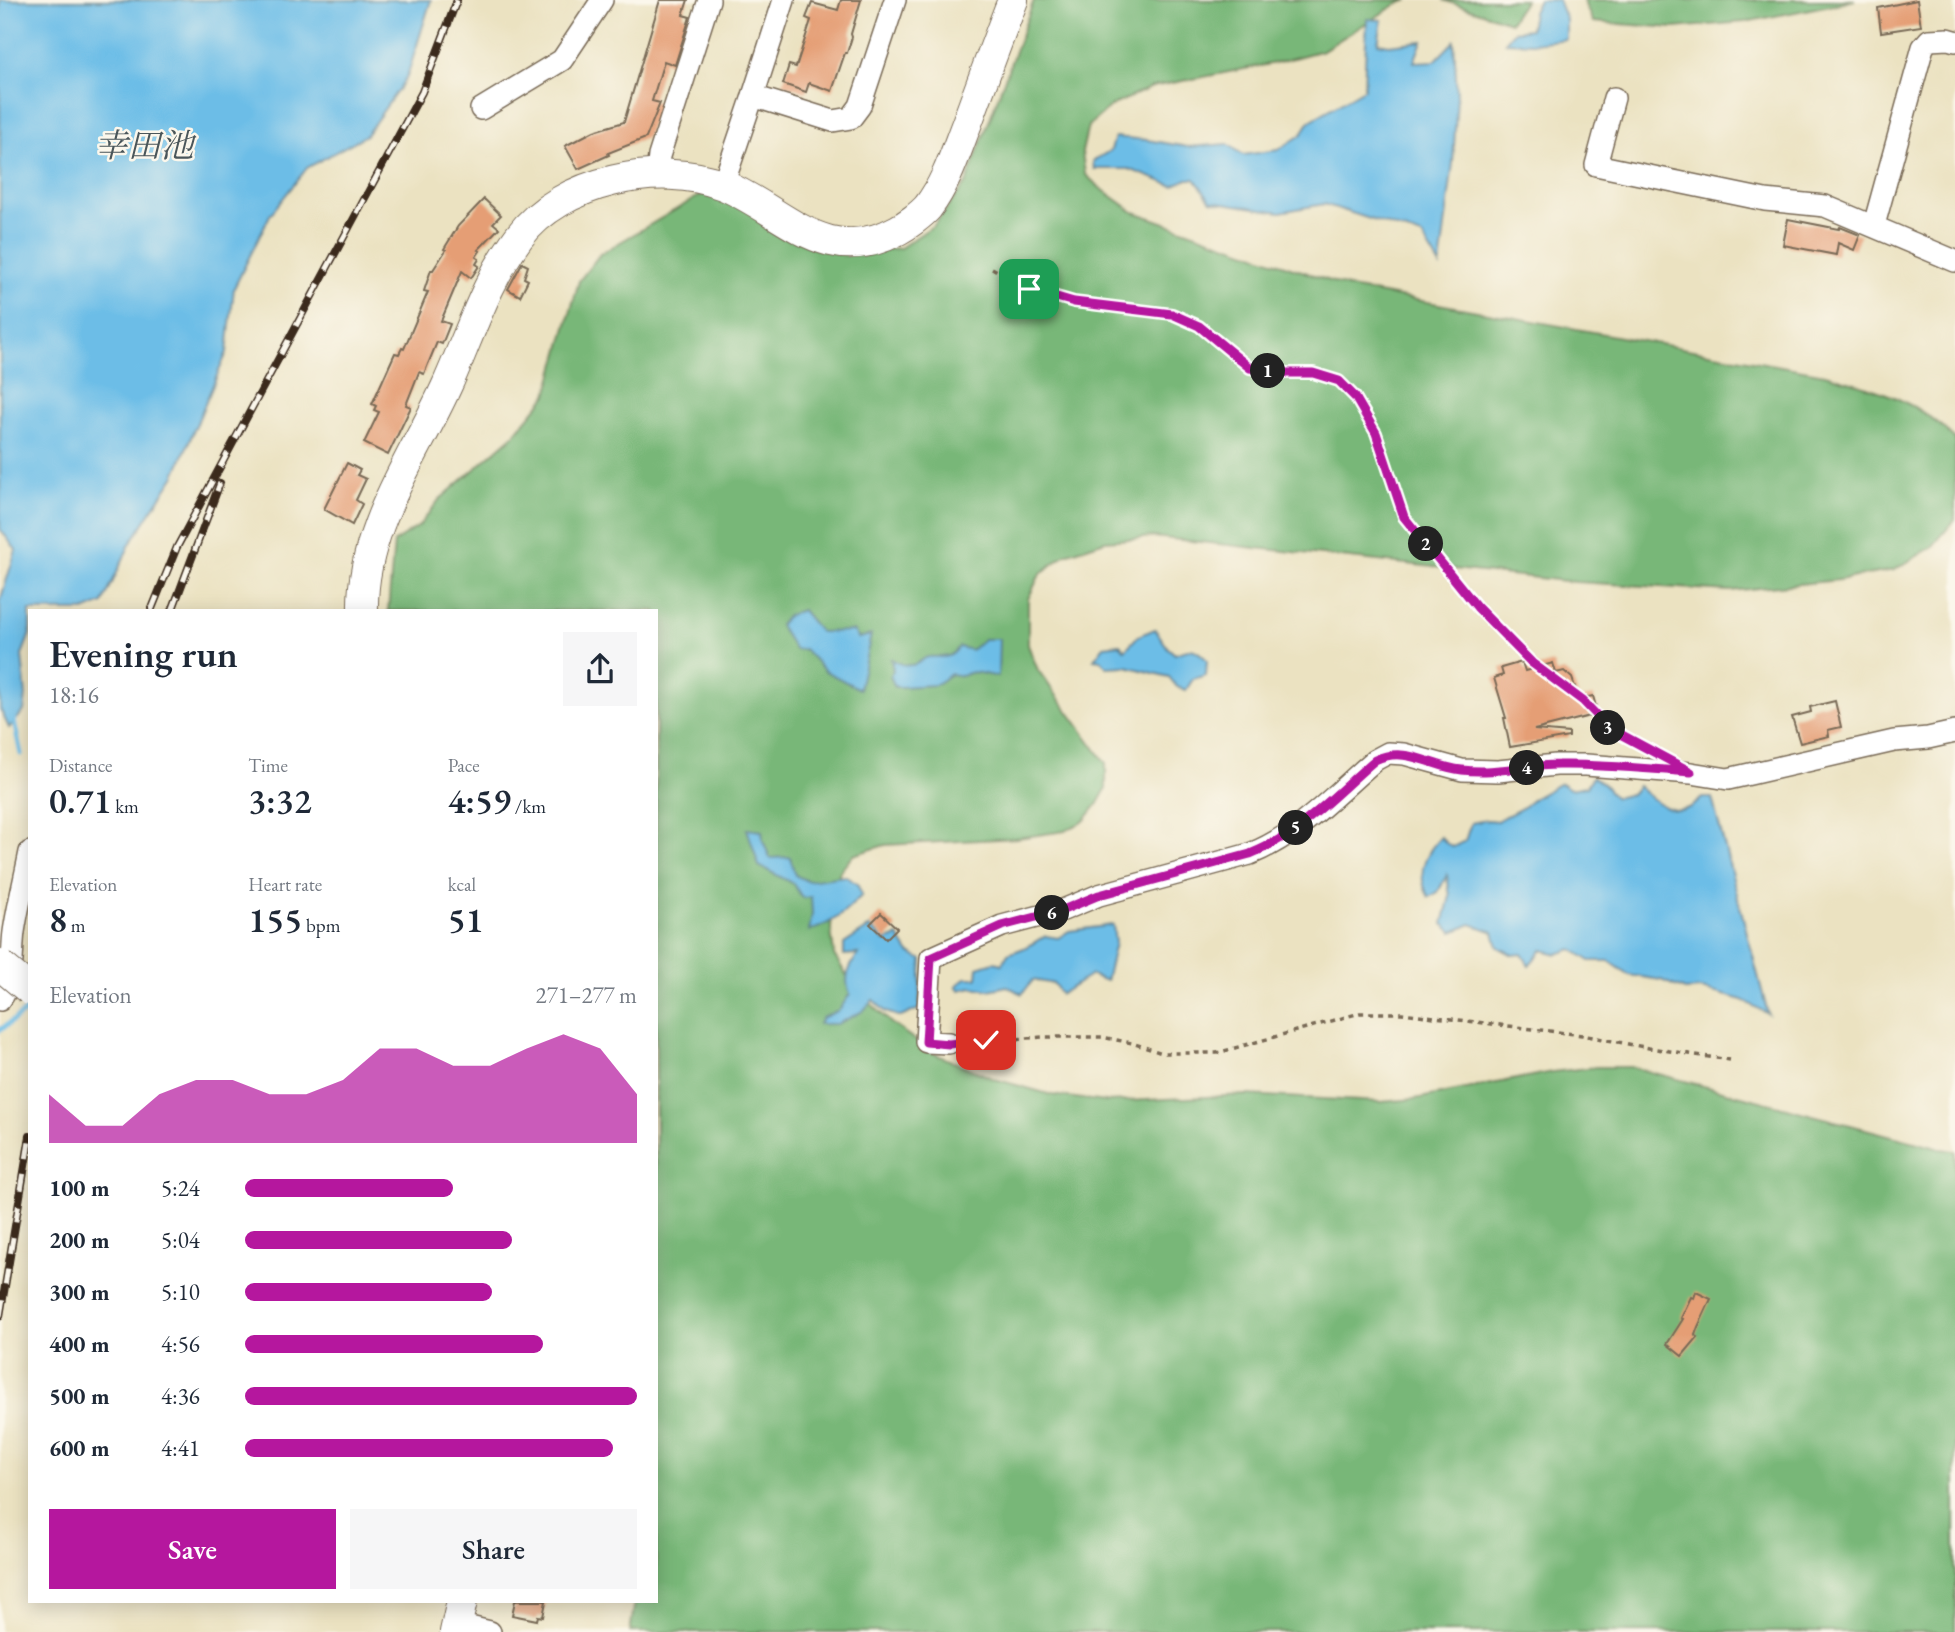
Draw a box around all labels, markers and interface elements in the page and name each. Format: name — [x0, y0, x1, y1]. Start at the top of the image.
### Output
water label: 幸田池 — [95, 124, 197, 167]
pin — [999, 259, 1059, 319]
icon: arrive — [1010, 270, 1048, 308]
pin: 1 — [1250, 354, 1286, 388]
text: 1 — [1262, 358, 1273, 383]
pin: 2 — [1408, 526, 1444, 562]
text: 2 — [1420, 531, 1431, 556]
text: Evening run — [49, 629, 238, 678]
button: share — [563, 632, 637, 706]
text: 18:16 — [49, 680, 99, 710]
pin: 3 — [1590, 710, 1626, 746]
text: 3 — [1602, 715, 1613, 740]
pin: 4 — [1510, 750, 1544, 786]
text: Distance — [49, 753, 112, 778]
text: Time — [248, 753, 288, 778]
text: Pace — [448, 753, 480, 778]
text: 4 — [1521, 755, 1532, 780]
text: 0.71 — [49, 778, 111, 823]
text: 3:32 — [248, 778, 312, 823]
text: 4:59 — [448, 778, 511, 823]
text: km — [111, 794, 139, 819]
text: /km — [511, 794, 546, 819]
pin: 5 — [1278, 810, 1314, 846]
text: 5 — [1290, 815, 1301, 840]
text: Elevation — [49, 872, 117, 897]
text: Heart rate — [248, 872, 322, 897]
text: kcal — [448, 872, 476, 897]
pin: 6 — [1034, 895, 1070, 930]
text: 8 — [49, 897, 67, 942]
text: 155 — [248, 897, 302, 942]
text: 51 — [448, 897, 484, 942]
text: 6 — [1046, 900, 1057, 925]
text: m — [67, 913, 86, 938]
text: bpm — [302, 913, 340, 938]
text: Elevation — [49, 980, 132, 1010]
text: 271–277 m — [536, 980, 637, 1010]
pin — [956, 1010, 1016, 1070]
icon: check — [967, 1021, 1005, 1059]
text: 100 m — [49, 1173, 110, 1203]
text: 5:24 — [161, 1173, 200, 1203]
text: 200 m — [49, 1225, 110, 1255]
text: 5:04 — [161, 1225, 200, 1255]
text: 300 m — [49, 1277, 110, 1307]
text: 5:10 — [161, 1277, 200, 1307]
text: 400 m — [49, 1329, 110, 1359]
text: 4:56 — [161, 1329, 200, 1359]
text: 500 m — [49, 1381, 110, 1411]
text: 4:36 — [161, 1381, 200, 1411]
text: 600 m — [49, 1433, 110, 1463]
text: 4:41 — [161, 1433, 200, 1463]
button: Save — [49, 1509, 336, 1589]
button: Share — [350, 1509, 637, 1589]

